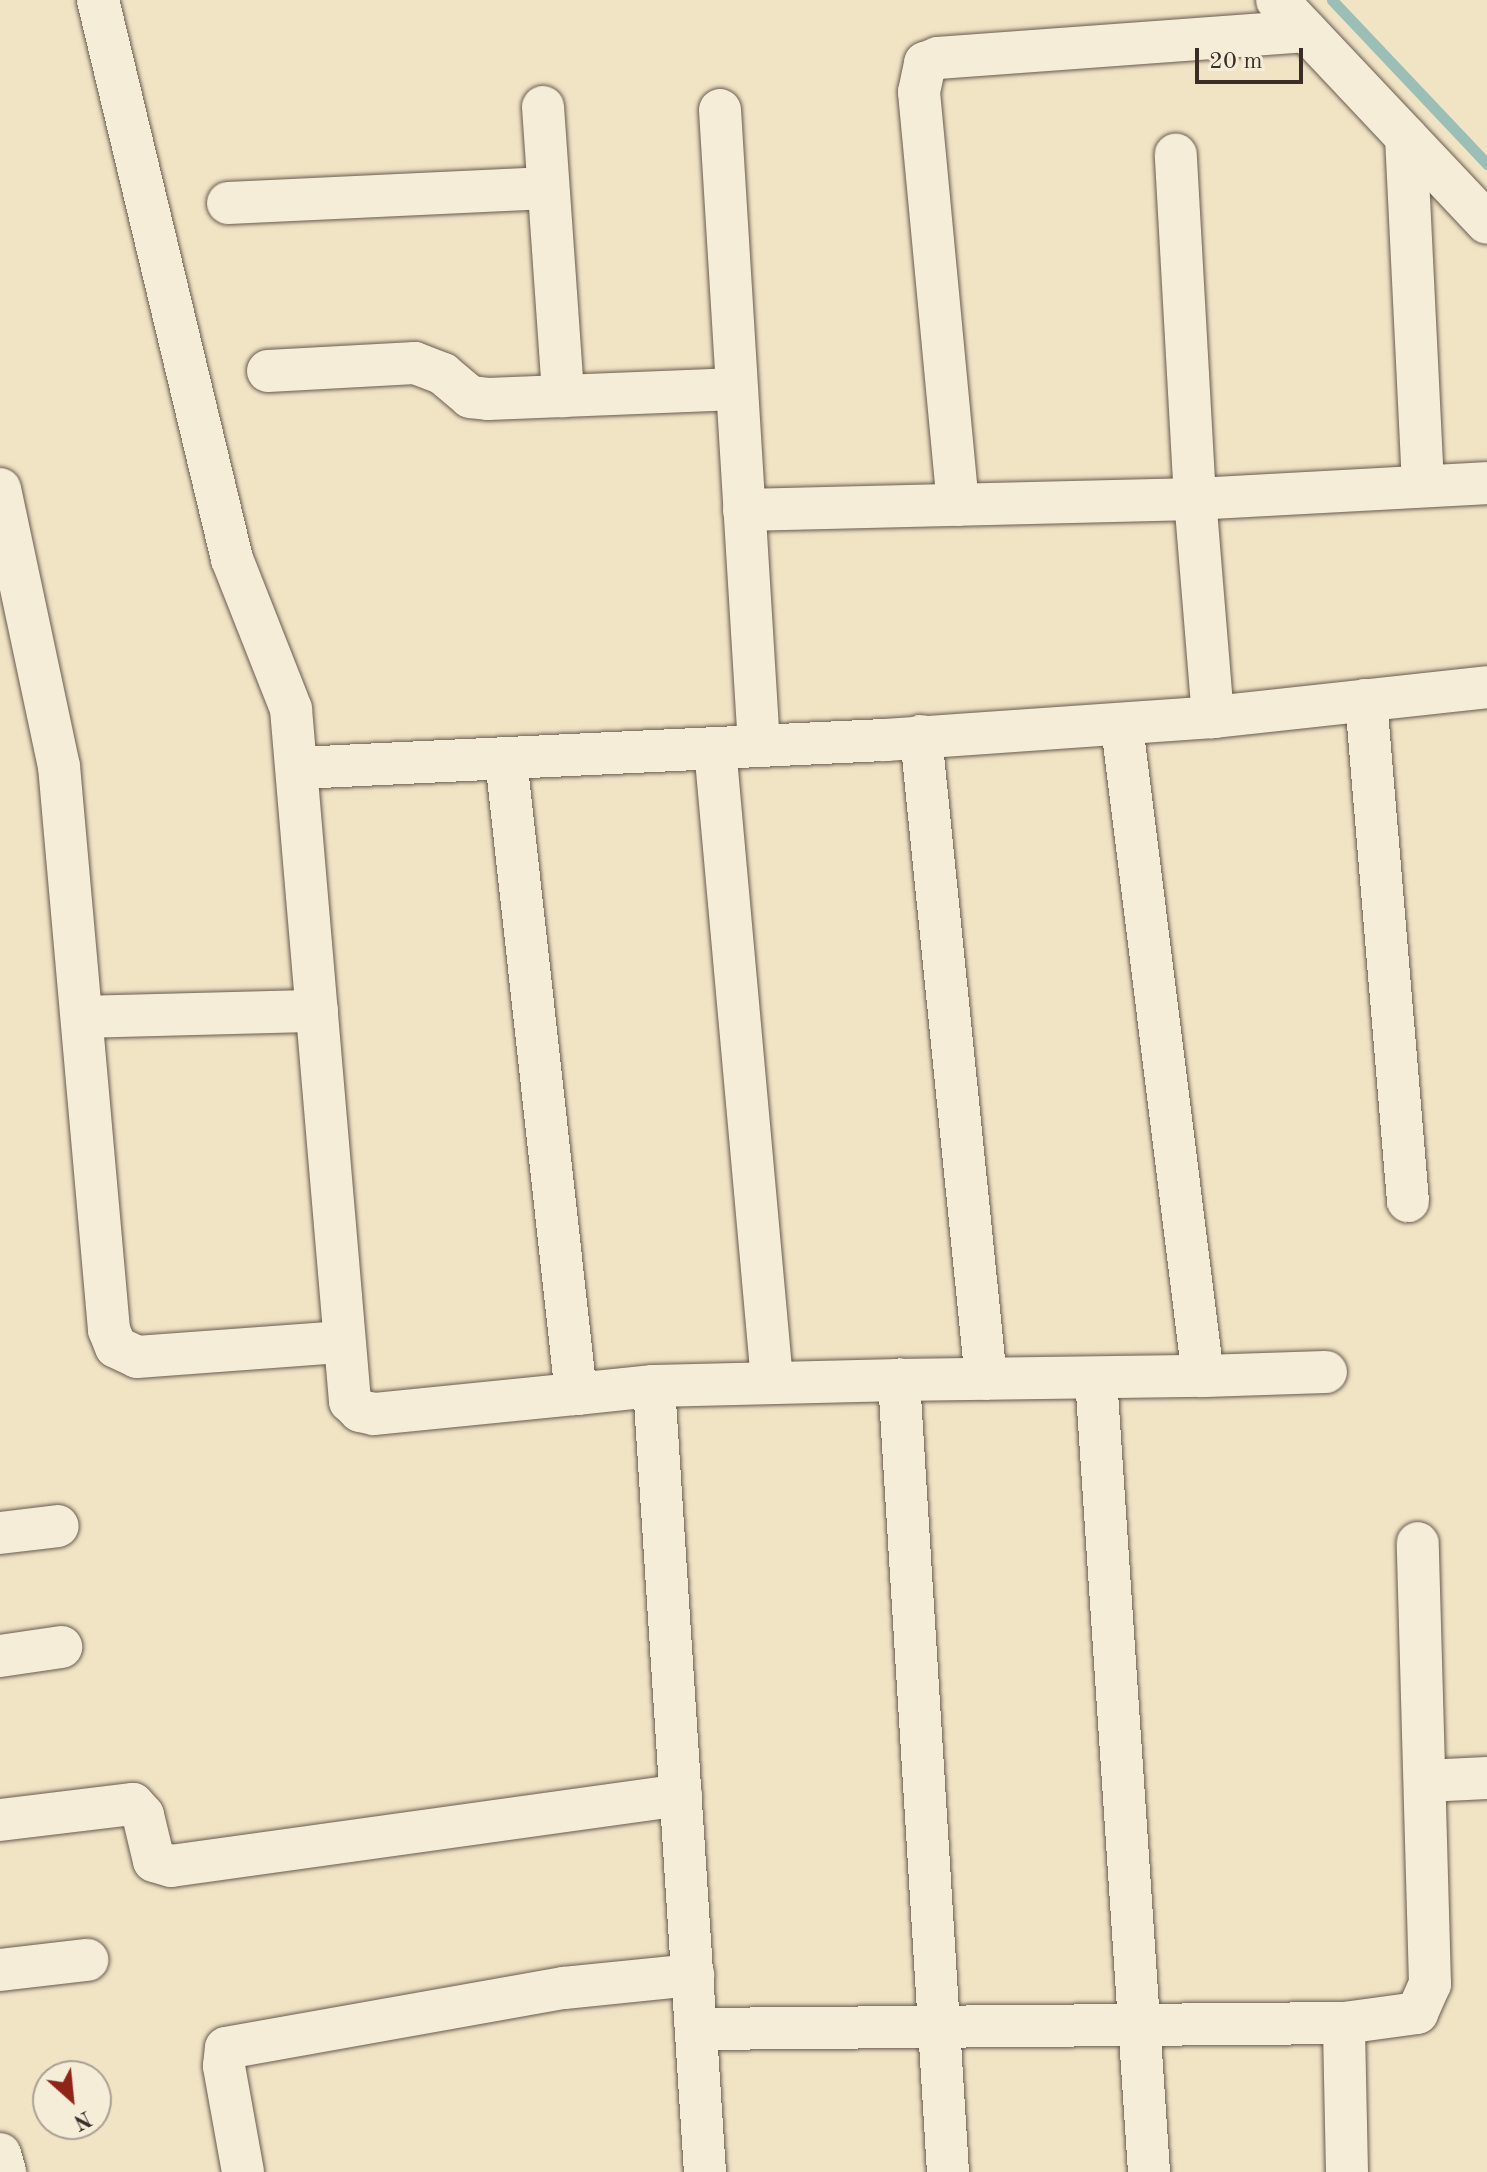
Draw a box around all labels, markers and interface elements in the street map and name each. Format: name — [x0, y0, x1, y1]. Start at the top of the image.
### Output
scale bar — [1199, 32, 1307, 82]
text: 20 m — [1209, 50, 1263, 74]
north arrow — [32, 2060, 112, 2140]
text: N — [70, 2106, 94, 2133]

